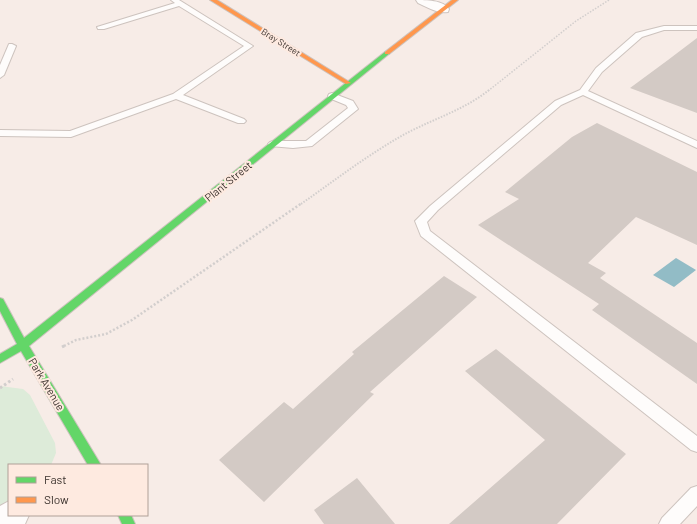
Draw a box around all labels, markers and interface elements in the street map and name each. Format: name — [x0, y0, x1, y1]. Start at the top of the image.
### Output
street label: Bray Street — [259, 26, 303, 58]
street label: Plant Street — [202, 158, 254, 204]
street label: Park Avenue — [26, 355, 68, 413]
legend — [8, 464, 148, 516]
text: Fast — [44, 472, 67, 486]
text: Slow — [44, 492, 69, 506]

